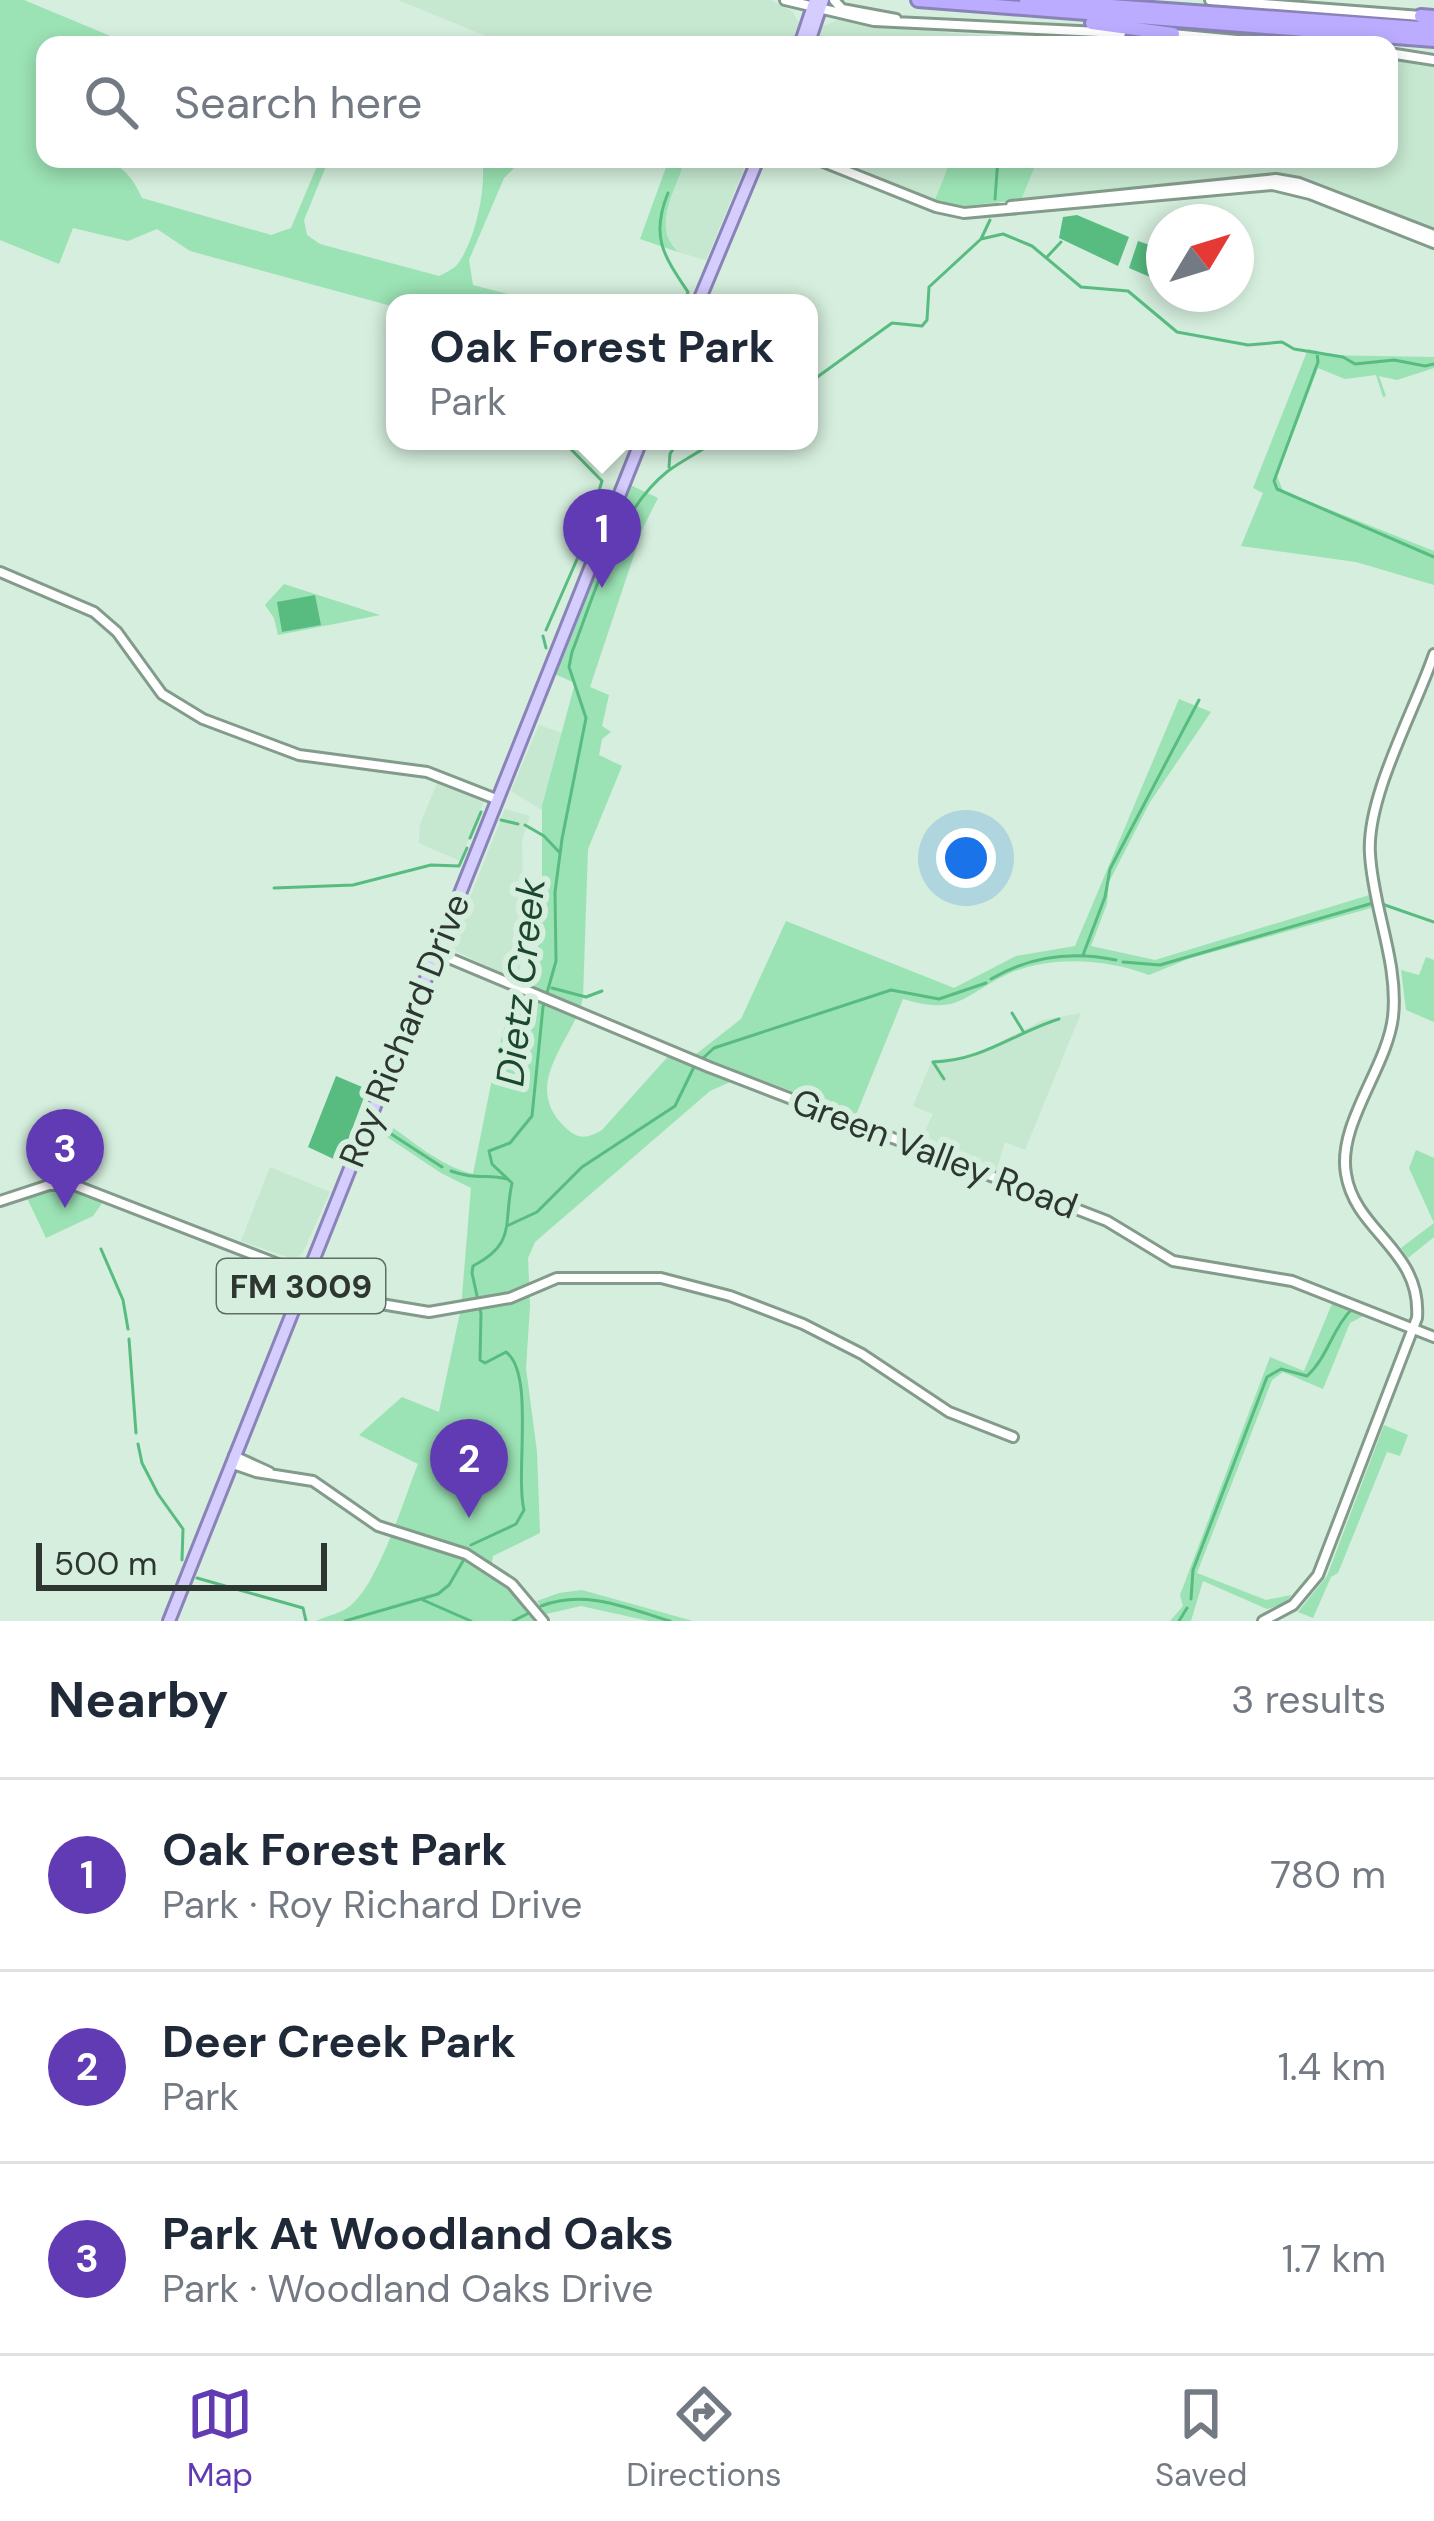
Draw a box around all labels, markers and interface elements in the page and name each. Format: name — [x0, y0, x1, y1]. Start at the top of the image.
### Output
search box — [36, 36, 1398, 168]
icon: search — [78, 69, 144, 135]
text: Search here — [174, 73, 422, 132]
north arrow — [1146, 204, 1254, 312]
popup — [386, 294, 818, 450]
text: Oak Forest Park — [430, 317, 774, 376]
text: Park — [430, 376, 507, 427]
pin: 1 — [563, 489, 641, 588]
your location — [936, 828, 996, 888]
water label: Dietz Creek — [484, 875, 557, 1089]
street label: Roy Richard Drive — [328, 887, 481, 1174]
street label: Green Valley Road — [785, 1077, 1084, 1230]
pin: 3 — [26, 1109, 104, 1208]
road number: FM 3009 — [217, 1259, 385, 1313]
pin: 2 — [430, 1419, 508, 1518]
scale bar — [36, 1537, 327, 1590]
text: 500 m — [54, 1542, 157, 1585]
text: Nearby — [48, 1666, 229, 1733]
text: 3 results — [1231, 1674, 1386, 1725]
text: Oak Forest Park — [162, 1820, 507, 1879]
text: 1 — [80, 1849, 94, 1900]
text: 780 m — [1270, 1849, 1386, 1900]
text: Park · Roy Richard Drive — [162, 1879, 582, 1930]
text: Deer Creek Park — [162, 2012, 516, 2071]
text: 2 — [76, 2041, 98, 2092]
text: 1.4 km — [1278, 2041, 1386, 2092]
text: Park — [162, 2071, 239, 2122]
text: Park At Woodland Oaks — [162, 2204, 674, 2263]
text: 3 — [75, 2233, 99, 2284]
text: 1.7 km — [1282, 2233, 1386, 2284]
text: Park · Woodland Oaks Drive — [162, 2263, 653, 2314]
tab: Map — [187, 2381, 253, 2496]
tab: Directions — [626, 2381, 782, 2496]
tab: Saved — [1155, 2381, 1247, 2496]

